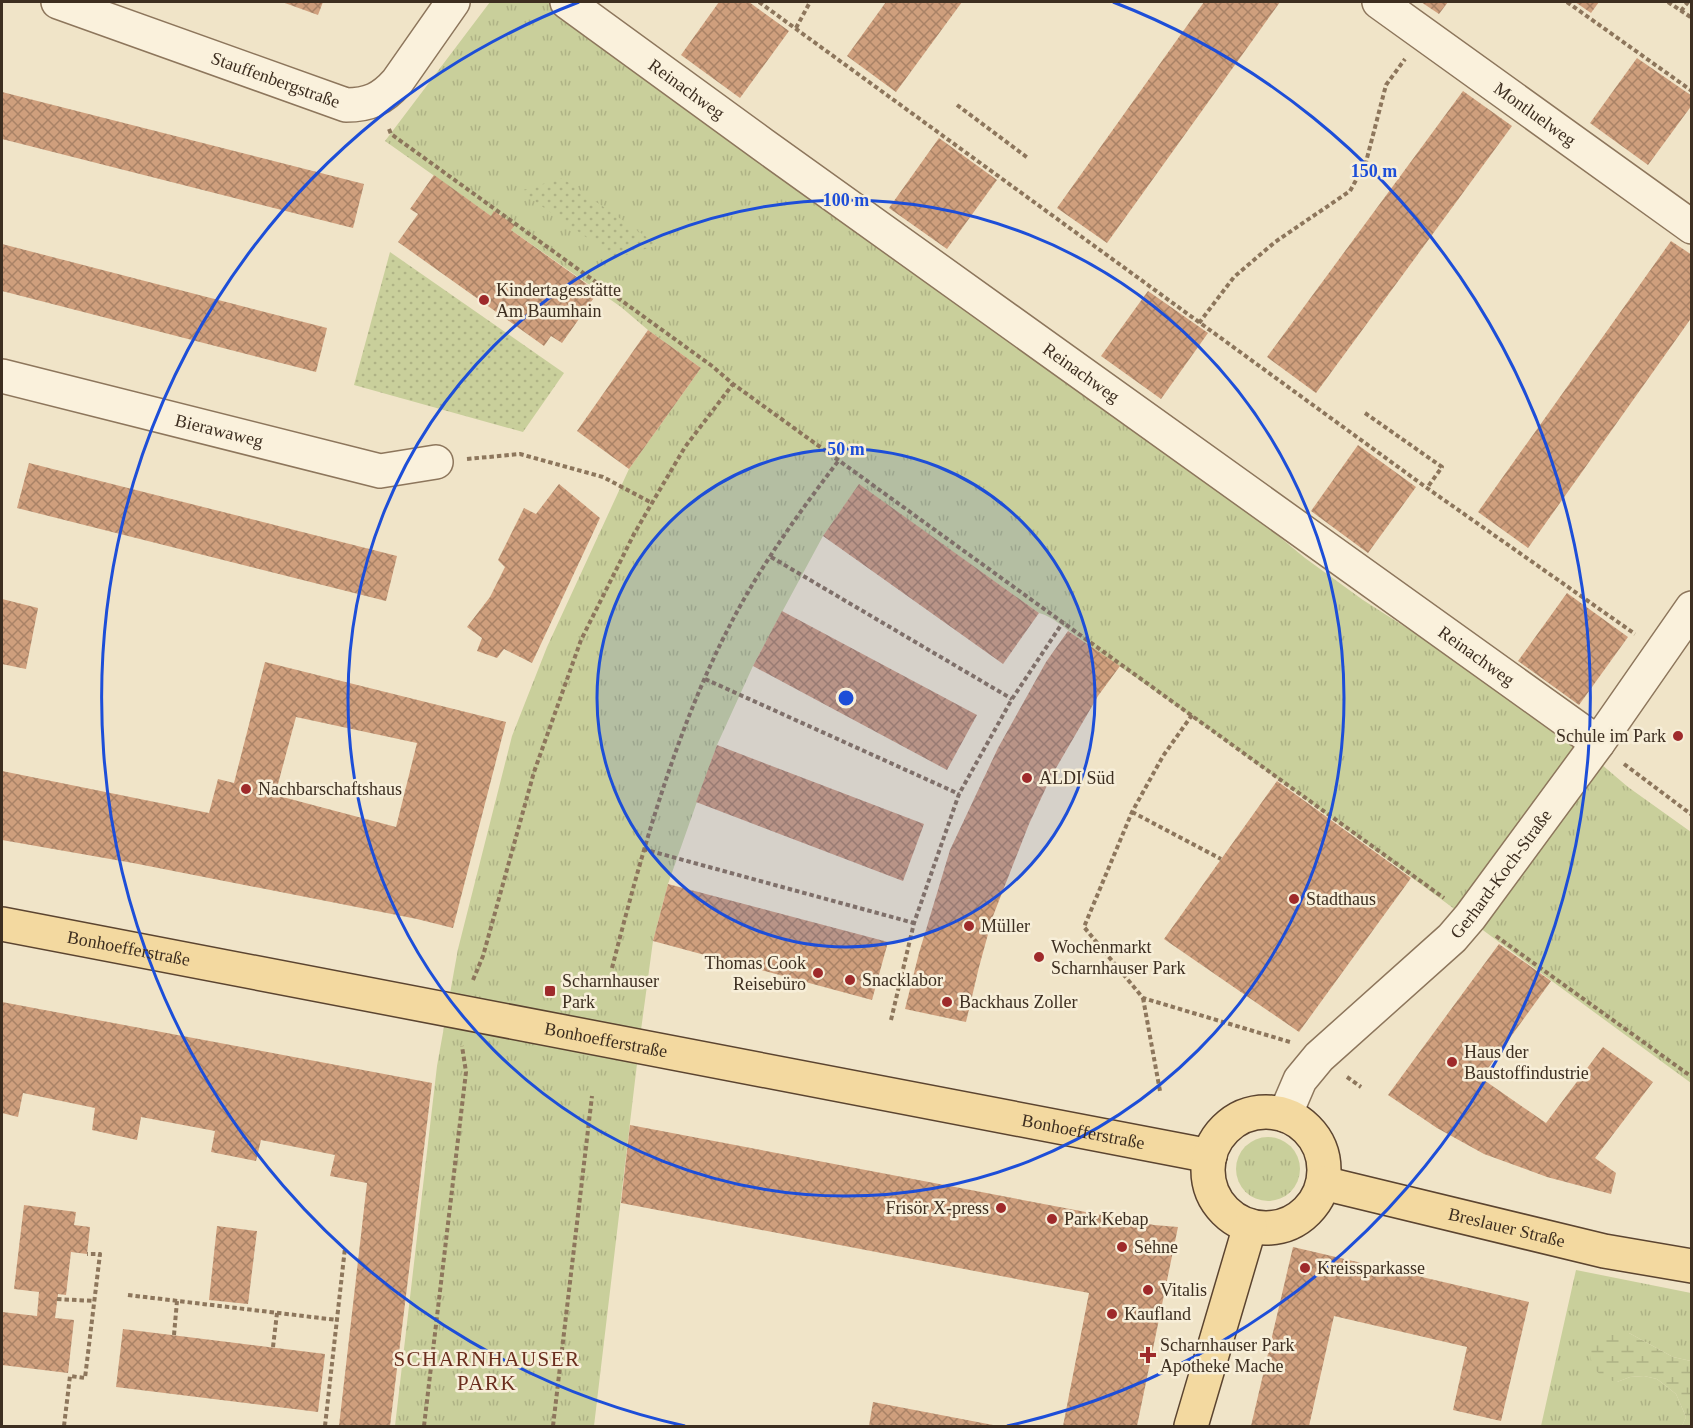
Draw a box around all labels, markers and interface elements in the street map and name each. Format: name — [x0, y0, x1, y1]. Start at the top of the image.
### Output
street label: Stauffenbergstraße — [208, 48, 343, 112]
street label: Reinachweg — [645, 55, 729, 123]
street label: Montluelweg — [1490, 78, 1580, 150]
text: 150 m — [1351, 161, 1397, 181]
text: 100 m — [823, 190, 869, 210]
place label: Kindertagesstätte Am Baumhain — [496, 280, 621, 321]
marker: Kindertagesstätte Am Baumhain — [477, 293, 491, 307]
street label: Reinachweg — [1039, 339, 1123, 407]
street label: Bierawaweg — [173, 410, 265, 451]
text: 50 m — [827, 439, 865, 459]
street label: Reinachweg — [1434, 622, 1518, 690]
centre of rings — [836, 688, 856, 708]
place label: Schule im Park — [1556, 726, 1666, 746]
marker: Schule im Park — [1671, 729, 1685, 743]
place label: ALDI Süd — [1039, 768, 1115, 788]
marker: ALDI Süd — [1020, 771, 1034, 785]
place label: Nachbarschaftshaus — [258, 779, 402, 799]
marker: Nachbarschaftshaus — [239, 782, 253, 796]
street label: Gerhard-Koch-Straße — [1446, 806, 1556, 943]
place label: Stadthaus — [1306, 889, 1376, 909]
marker: Stadthaus — [1287, 892, 1301, 906]
place label: Müller — [981, 916, 1030, 936]
marker: Müller — [962, 919, 976, 933]
street label: Bonhoefferstraße — [66, 927, 192, 970]
place label: Wochenmarkt Scharnhauser Park — [1051, 937, 1185, 978]
marker: Wochenmarkt Scharnhauser Park — [1032, 950, 1046, 964]
place label: Thomas Cook Reisebüro — [705, 953, 806, 994]
marker: Thomas Cook Reisebüro — [811, 966, 825, 980]
place label: Snacklabor — [862, 970, 943, 990]
place label: Scharnhauser Park — [562, 971, 659, 1012]
marker: Snacklabor — [843, 973, 857, 987]
marker: Scharnhauser Park — [543, 984, 557, 998]
place label: Backhaus Zoller — [959, 992, 1077, 1012]
marker: Backhaus Zoller — [940, 995, 954, 1009]
street label: Bonhoefferstraße — [543, 1018, 669, 1062]
place label: Haus der Baustoffindustrie — [1464, 1042, 1589, 1083]
marker: Haus der Baustoffindustrie — [1445, 1055, 1459, 1069]
street label: Bonhoefferstraße — [1020, 1110, 1146, 1153]
place label: Frisör X-press — [886, 1198, 989, 1218]
marker: Frisör X-press — [994, 1201, 1008, 1215]
street label: Breslauer Straße — [1446, 1204, 1567, 1251]
place label: Park Kebap — [1064, 1209, 1148, 1229]
marker: Park Kebap — [1045, 1212, 1059, 1226]
place label: Sehne — [1134, 1237, 1178, 1257]
marker: Sehne — [1115, 1240, 1129, 1254]
place label: Kreissparkasse — [1317, 1258, 1425, 1278]
marker: Kreissparkasse — [1298, 1261, 1312, 1275]
place label: Vitalis — [1160, 1280, 1207, 1300]
marker: Vitalis — [1141, 1283, 1155, 1297]
place label: Kaufland — [1124, 1304, 1191, 1324]
marker: Kaufland — [1105, 1307, 1119, 1321]
place label: Scharnhauser Park Apotheke Mache — [1160, 1335, 1294, 1376]
district label: SCHARNHAUSER PARK — [393, 1347, 581, 1395]
marker: Scharnhauser Park Apotheke Mache — [1141, 1348, 1155, 1362]

